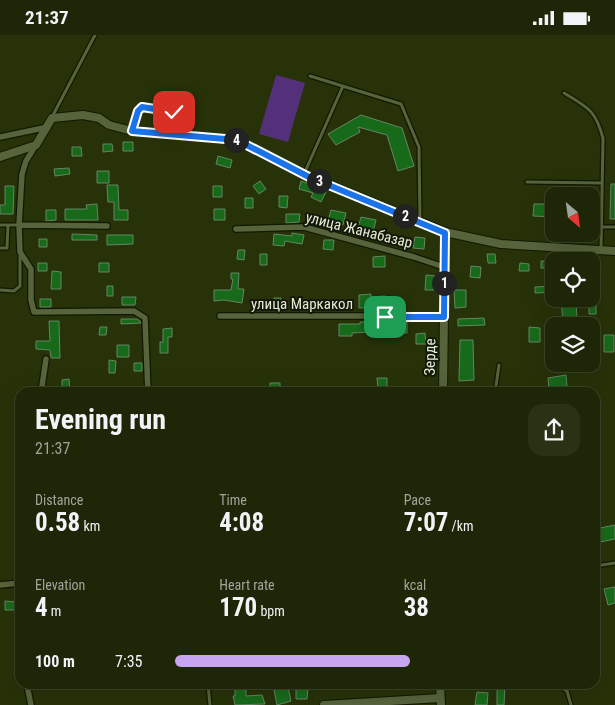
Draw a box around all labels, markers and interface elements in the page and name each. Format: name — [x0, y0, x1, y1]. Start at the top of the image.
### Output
text: 21:37 — [25, 6, 69, 29]
pin — [153, 91, 195, 133]
icon: check — [160, 98, 188, 126]
pin: 4 — [224, 127, 248, 153]
text: 4 — [233, 132, 240, 148]
pin: 3 — [306, 169, 332, 193]
text: 3 — [316, 173, 323, 189]
north arrow — [545, 187, 600, 243]
map controls — [545, 187, 600, 372]
pin: 2 — [392, 203, 418, 229]
street label: улица Жанабазар — [304, 208, 414, 252]
text: 2 — [402, 208, 409, 224]
button: locate — [545, 252, 600, 307]
pin: 1 — [432, 271, 456, 295]
text: 1 — [441, 275, 448, 291]
street label: улица Маркакол — [251, 295, 353, 313]
pin — [364, 296, 406, 338]
icon: arrive — [371, 303, 399, 331]
button: layers — [545, 317, 600, 372]
street label: Зерде — [421, 338, 439, 376]
text: Evening run — [35, 403, 166, 436]
button: share — [528, 404, 580, 456]
text: 21:37 — [35, 439, 70, 458]
text: Distance — [35, 492, 83, 508]
text: Time — [219, 492, 247, 508]
text: Pace — [404, 492, 431, 508]
text: 0.58 — [35, 508, 80, 537]
text: 4:08 — [219, 508, 264, 537]
text: 7:07 — [404, 508, 448, 537]
text: km — [80, 518, 100, 534]
text: /km — [448, 518, 474, 534]
text: Elevation — [35, 577, 85, 593]
text: Heart rate — [219, 577, 275, 593]
text: kcal — [404, 577, 426, 593]
text: 4 — [35, 593, 48, 622]
text: 170 — [219, 593, 257, 622]
text: 38 — [404, 593, 429, 622]
text: m — [48, 603, 61, 619]
text: bpm — [257, 603, 285, 619]
text: 100 m — [35, 652, 75, 671]
text: 7:35 — [115, 652, 142, 671]

